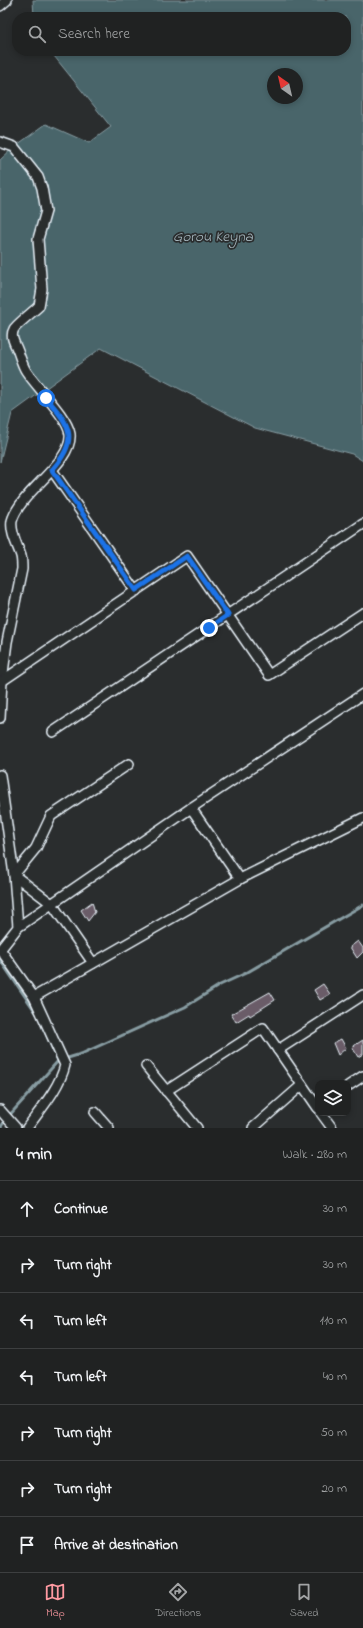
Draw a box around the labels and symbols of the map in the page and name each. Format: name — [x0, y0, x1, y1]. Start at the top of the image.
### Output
north arrow — [267, 68, 303, 104]
water label: Gorou Keyna — [173, 226, 254, 249]
route start — [37, 389, 55, 407]
route end — [200, 619, 218, 637]

